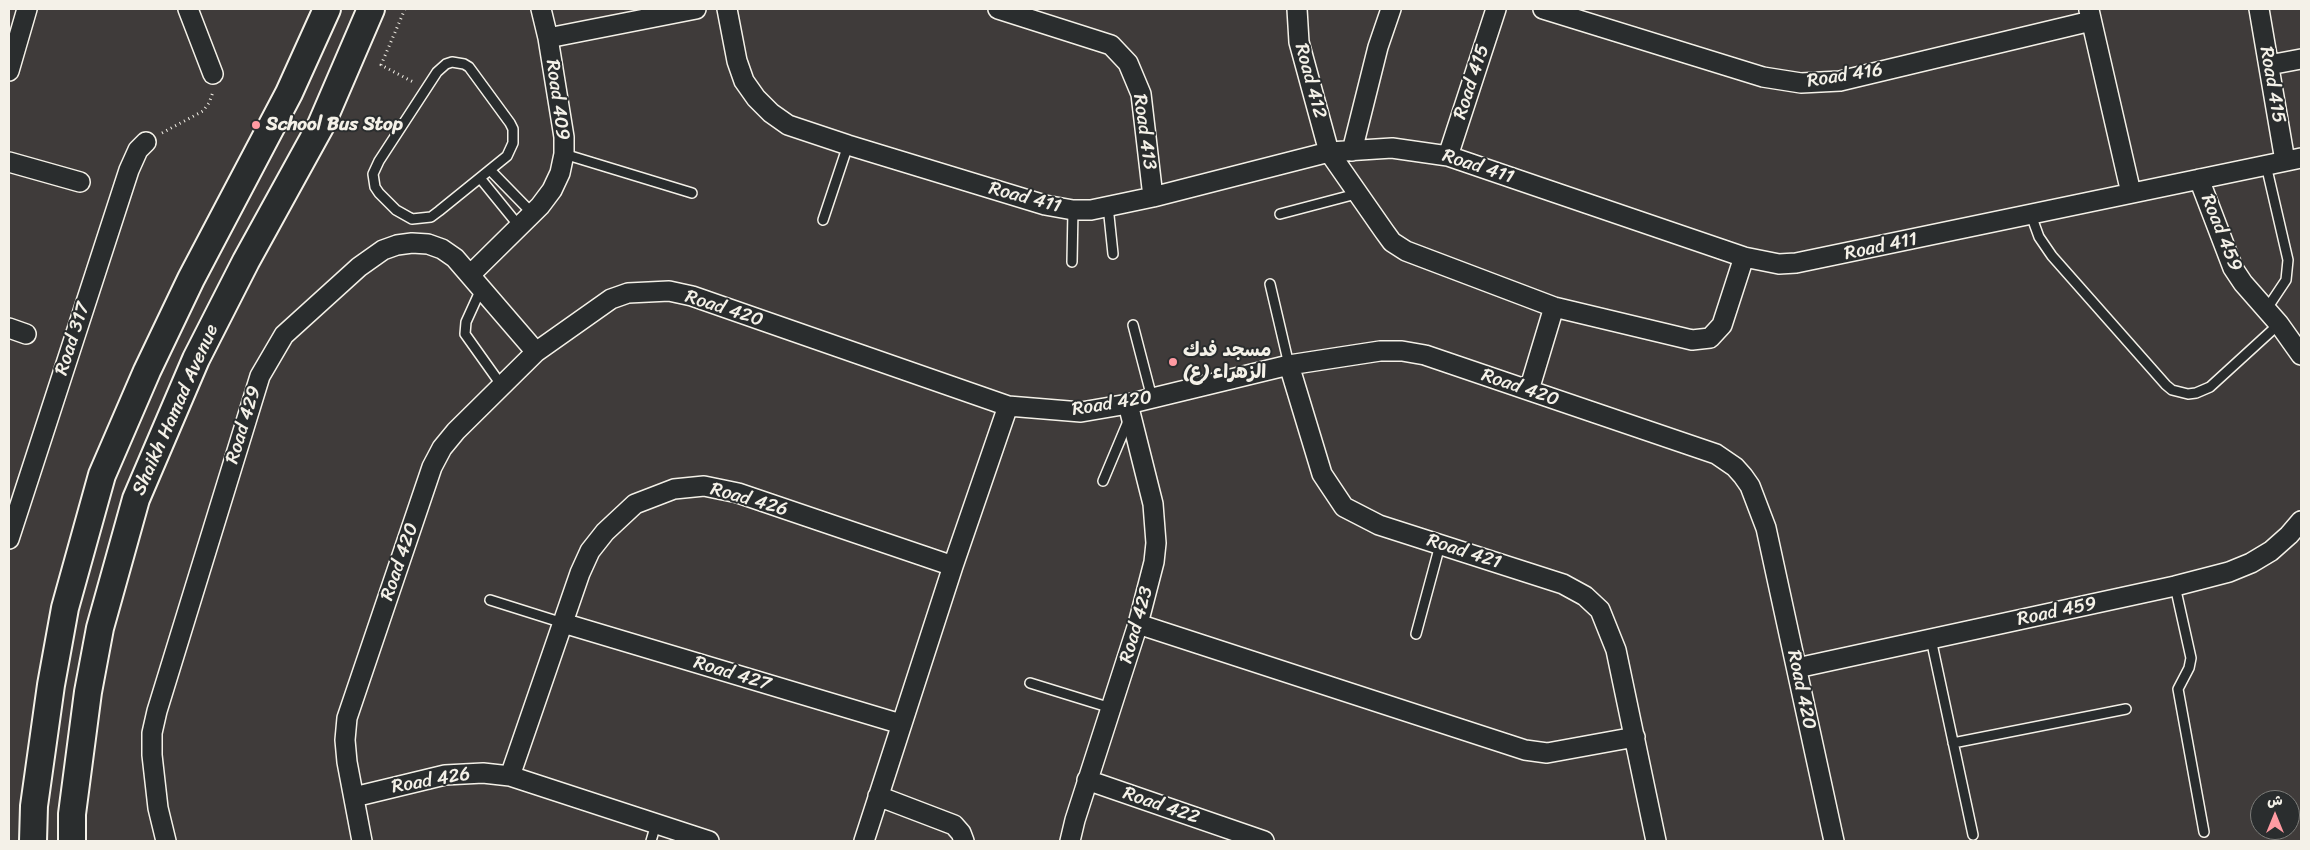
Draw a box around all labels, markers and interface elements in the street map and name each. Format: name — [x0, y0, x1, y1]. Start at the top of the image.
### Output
street label: Road 412 — [1289, 41, 1331, 121]
street label: Road 415 — [1449, 42, 1495, 122]
street label: Road 415 — [2254, 45, 2290, 125]
street label: Road 409 — [540, 58, 574, 142]
street label: Road 416 — [1805, 59, 1885, 93]
street label: Road 413 — [1127, 93, 1161, 171]
place label: School Bus Stop — [266, 114, 403, 136]
marker: School Bus Stop — [250, 119, 262, 131]
street label: Road 411 — [1439, 145, 1517, 189]
street label: Road 411 — [986, 177, 1064, 219]
street label: Road 459 — [2195, 191, 2247, 275]
street label: Road 411 — [1843, 228, 1919, 266]
street label: Road 420 — [682, 286, 766, 332]
street label: Road 317 — [51, 300, 95, 378]
street label: Shaikh Hamad Avenue — [128, 321, 224, 499]
place label: مسجد فدك الزهراء (ع) — [1183, 340, 1271, 384]
marker: مسجد فدك الزهراء (ع) — [1167, 356, 1179, 368]
street label: Road 420 — [1478, 364, 1562, 412]
street label: Road 429 — [221, 383, 267, 467]
street label: Road 420 — [1070, 386, 1154, 422]
street label: Road 426 — [708, 478, 790, 522]
street label: Road 420 — [376, 520, 424, 604]
street label: Road 421 — [1424, 529, 1504, 575]
street label: Road 423 — [1115, 584, 1159, 666]
street label: Road 459 — [2015, 592, 2099, 632]
street label: Road 420 — [1781, 648, 1821, 732]
street label: Road 427 — [691, 651, 773, 697]
street label: Road 426 — [390, 763, 472, 799]
street label: Road 422 — [1120, 782, 1202, 830]
text: ش — [2267, 788, 2283, 813]
north arrow — [2250, 790, 2300, 840]

